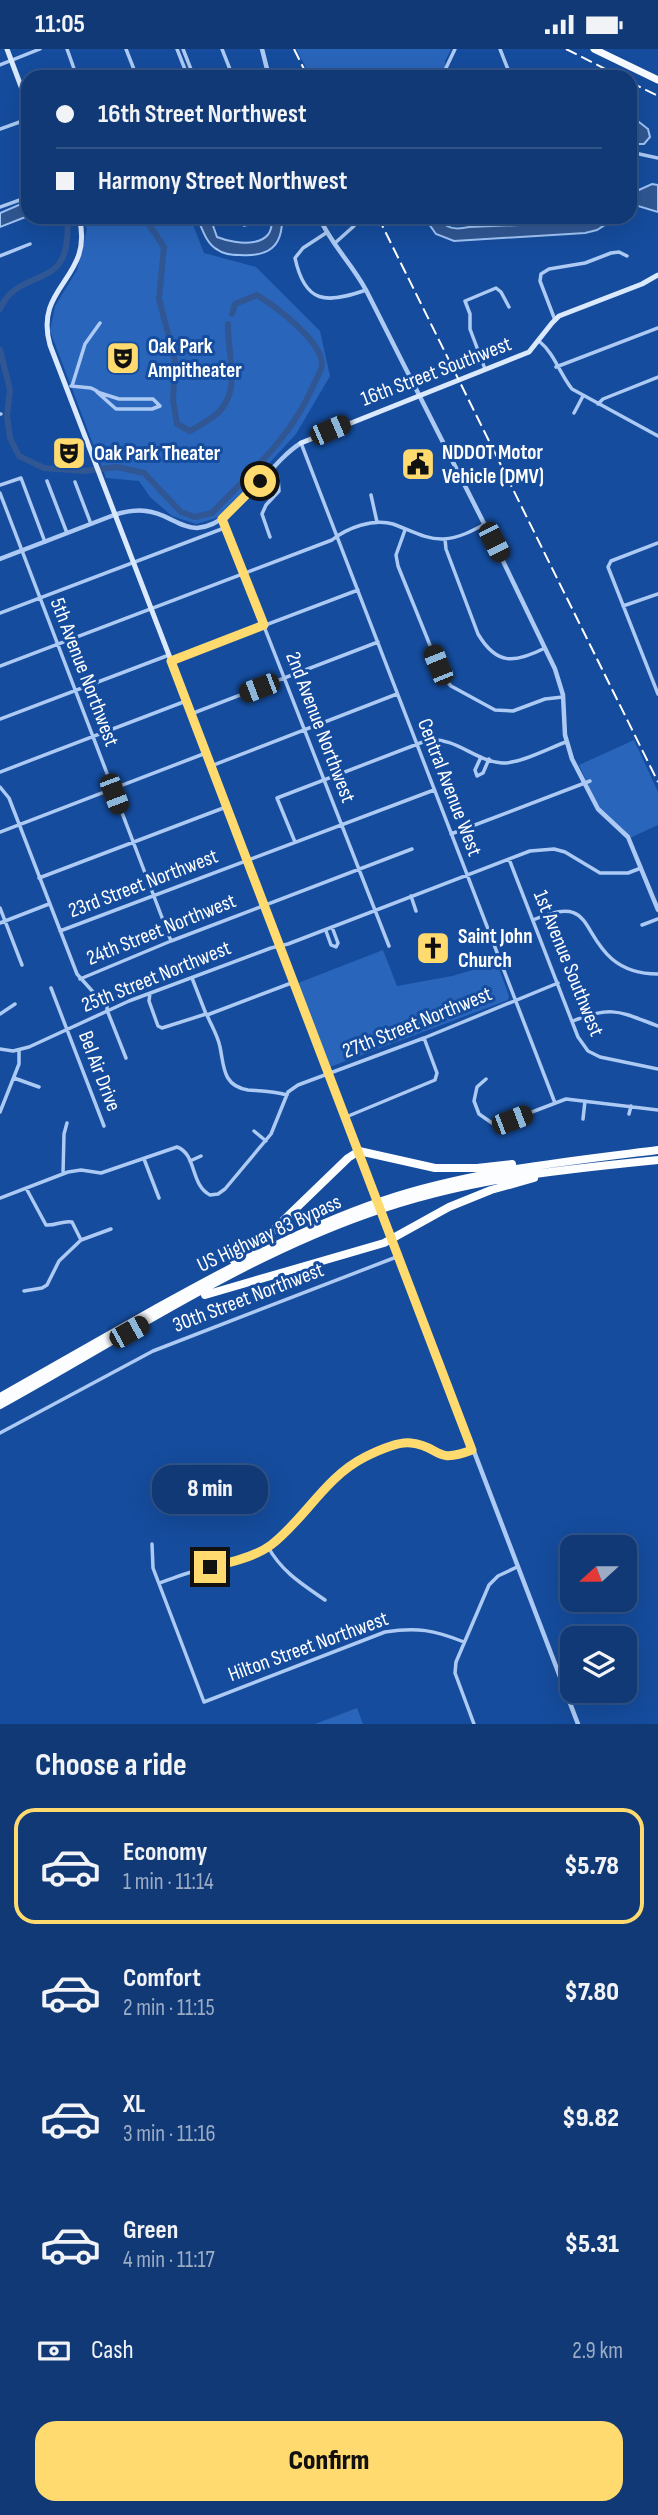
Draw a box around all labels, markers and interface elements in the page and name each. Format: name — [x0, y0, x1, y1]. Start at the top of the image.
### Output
text: 11:05 — [35, 9, 85, 40]
text: 16th Street Northwest — [98, 99, 307, 130]
text: Harmony Street Northwest — [98, 166, 347, 197]
street label: 16th Street Southwest — [358, 331, 515, 412]
place label: Oak Park Ampitheater — [147, 334, 242, 383]
theatre icon: Oak Park Ampitheater — [104, 339, 142, 377]
car — [307, 412, 354, 448]
theatre icon: Oak Park Theater — [50, 434, 88, 472]
place label: NDDOT Motor Vehicle (DMV) — [442, 440, 544, 489]
place label: Oak Park Theater — [94, 441, 221, 466]
public building icon: NDDOT Motor Vehicle (DMV) — [399, 445, 437, 483]
route start — [244, 465, 276, 497]
car — [476, 519, 513, 565]
street label: 5th Avenue Northwest — [45, 594, 124, 750]
car — [421, 642, 456, 688]
street label: 2nd Avenue Northwest — [280, 648, 361, 806]
car — [236, 671, 283, 705]
street label: Central Avenue West — [412, 715, 487, 860]
car — [97, 771, 132, 817]
street label: 23rd Street Northwest — [65, 843, 221, 923]
street label: 1st Avenue Southwest — [528, 887, 609, 1040]
street label: 24th Street Northwest — [83, 888, 240, 971]
place label: Saint John Church — [458, 924, 533, 973]
church icon: Saint John Church — [414, 929, 452, 967]
street label: 25th Street Northwest — [78, 935, 234, 1018]
street label: 27th Street Northwest — [339, 981, 496, 1064]
street label: Bel Air Drive — [73, 1028, 126, 1115]
car — [489, 1103, 536, 1137]
street label: US Highway 83 Bypass — [193, 1189, 345, 1278]
street label: 30th Street Northwest — [169, 1257, 327, 1338]
car — [106, 1313, 153, 1351]
callout: 8 min — [152, 1465, 268, 1515]
text: 8 min — [187, 1475, 233, 1503]
north arrow — [560, 1535, 637, 1612]
map controls — [560, 1535, 637, 1703]
route end — [194, 1551, 226, 1583]
street label: Hilton Street Northwest — [225, 1606, 392, 1687]
button: layers — [560, 1626, 637, 1703]
text: Choose a ride — [35, 1746, 187, 1785]
icon: car — [39, 1835, 102, 1898]
text: Economy — [123, 1837, 207, 1868]
text: $5.78 — [564, 1851, 619, 1882]
text: 1 min · 11:14 — [123, 1868, 214, 1896]
icon: car — [39, 1961, 102, 2024]
text: Comfort — [123, 1963, 201, 1994]
text: $7.80 — [565, 1977, 619, 2008]
text: 2 min · 11:15 — [123, 1994, 215, 2022]
icon: car — [39, 2087, 102, 2150]
text: XL — [123, 2089, 145, 2120]
text: $9.82 — [562, 2103, 619, 2134]
text: 3 min · 11:16 — [123, 2120, 216, 2148]
icon: car — [39, 2213, 102, 2276]
text: Green — [123, 2215, 178, 2246]
text: $5.31 — [565, 2229, 619, 2260]
text: 4 min · 11:17 — [123, 2246, 215, 2274]
icon: cash — [35, 2332, 73, 2370]
text: Cash — [91, 2335, 134, 2366]
text: 2.9 km — [572, 2337, 623, 2365]
button: Confirm — [35, 2421, 623, 2501]

